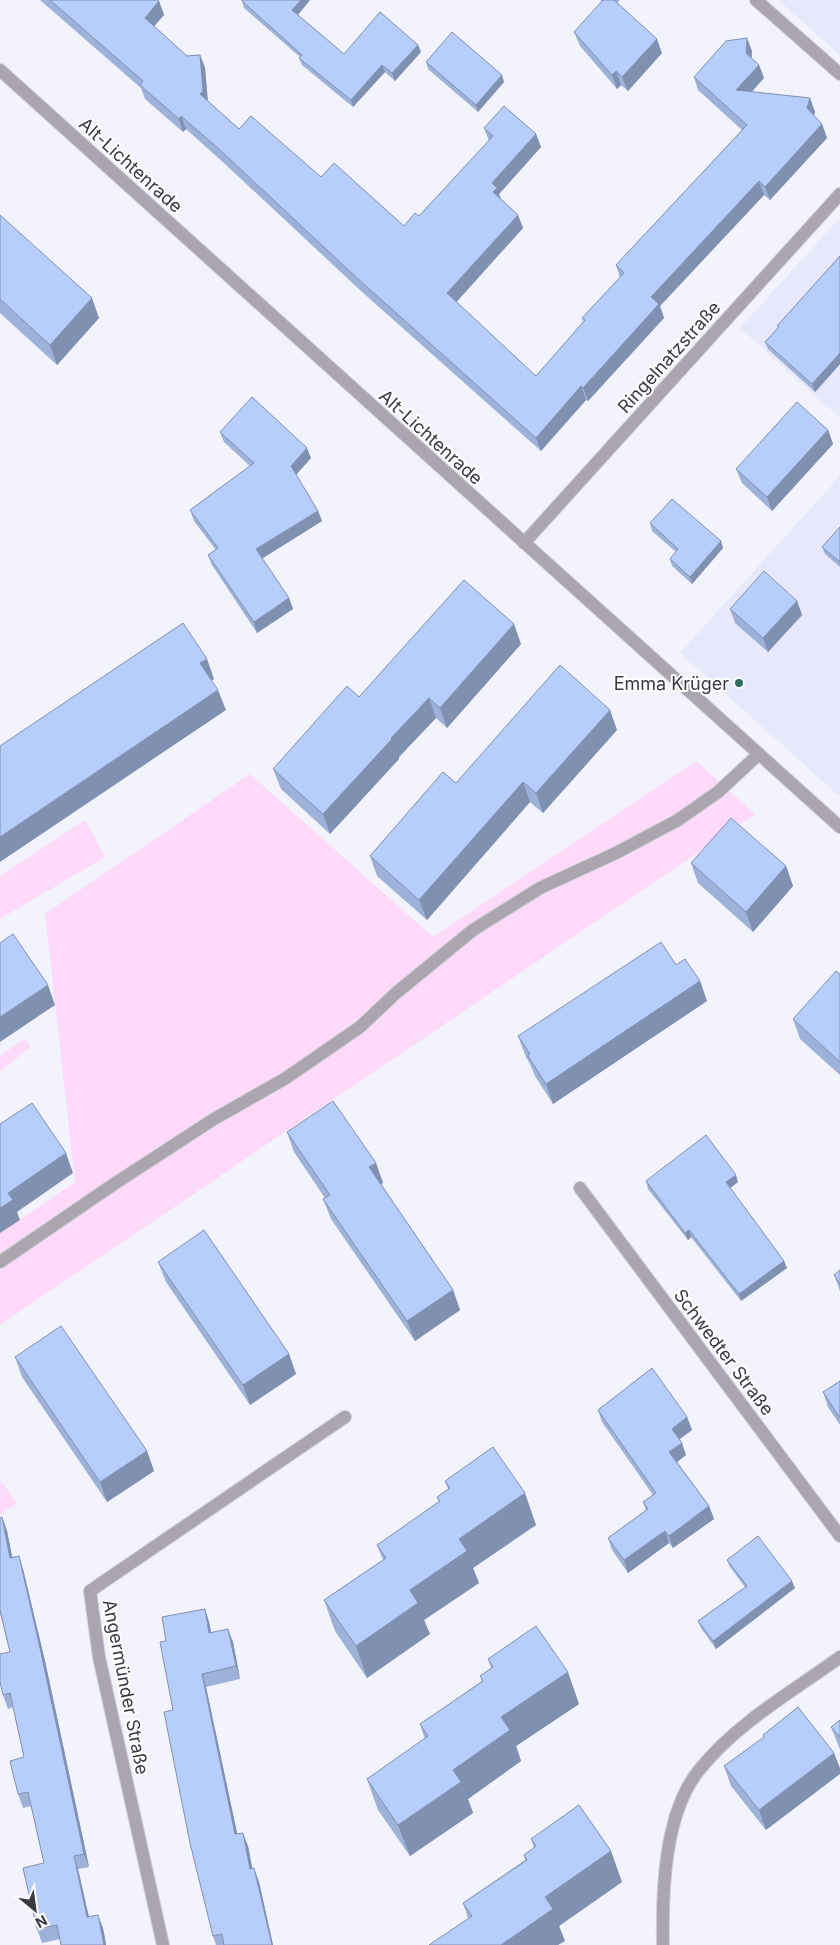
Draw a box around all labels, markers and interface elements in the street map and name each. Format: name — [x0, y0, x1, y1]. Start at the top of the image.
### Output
street label: Alt-Lichtenrade — [75, 113, 187, 217]
street label: Ringelnatzstraße — [613, 297, 725, 417]
street label: Alt-Lichtenrade — [375, 385, 487, 489]
place label: Emma Krüger — [614, 673, 729, 694]
marker: Emma Krüger — [733, 677, 745, 689]
street label: Schwedter Straße — [670, 1285, 778, 1419]
street label: Angermünder Straße — [99, 1598, 153, 1776]
north arrow — [10, 1885, 60, 1935]
text: N — [33, 1912, 50, 1932]

